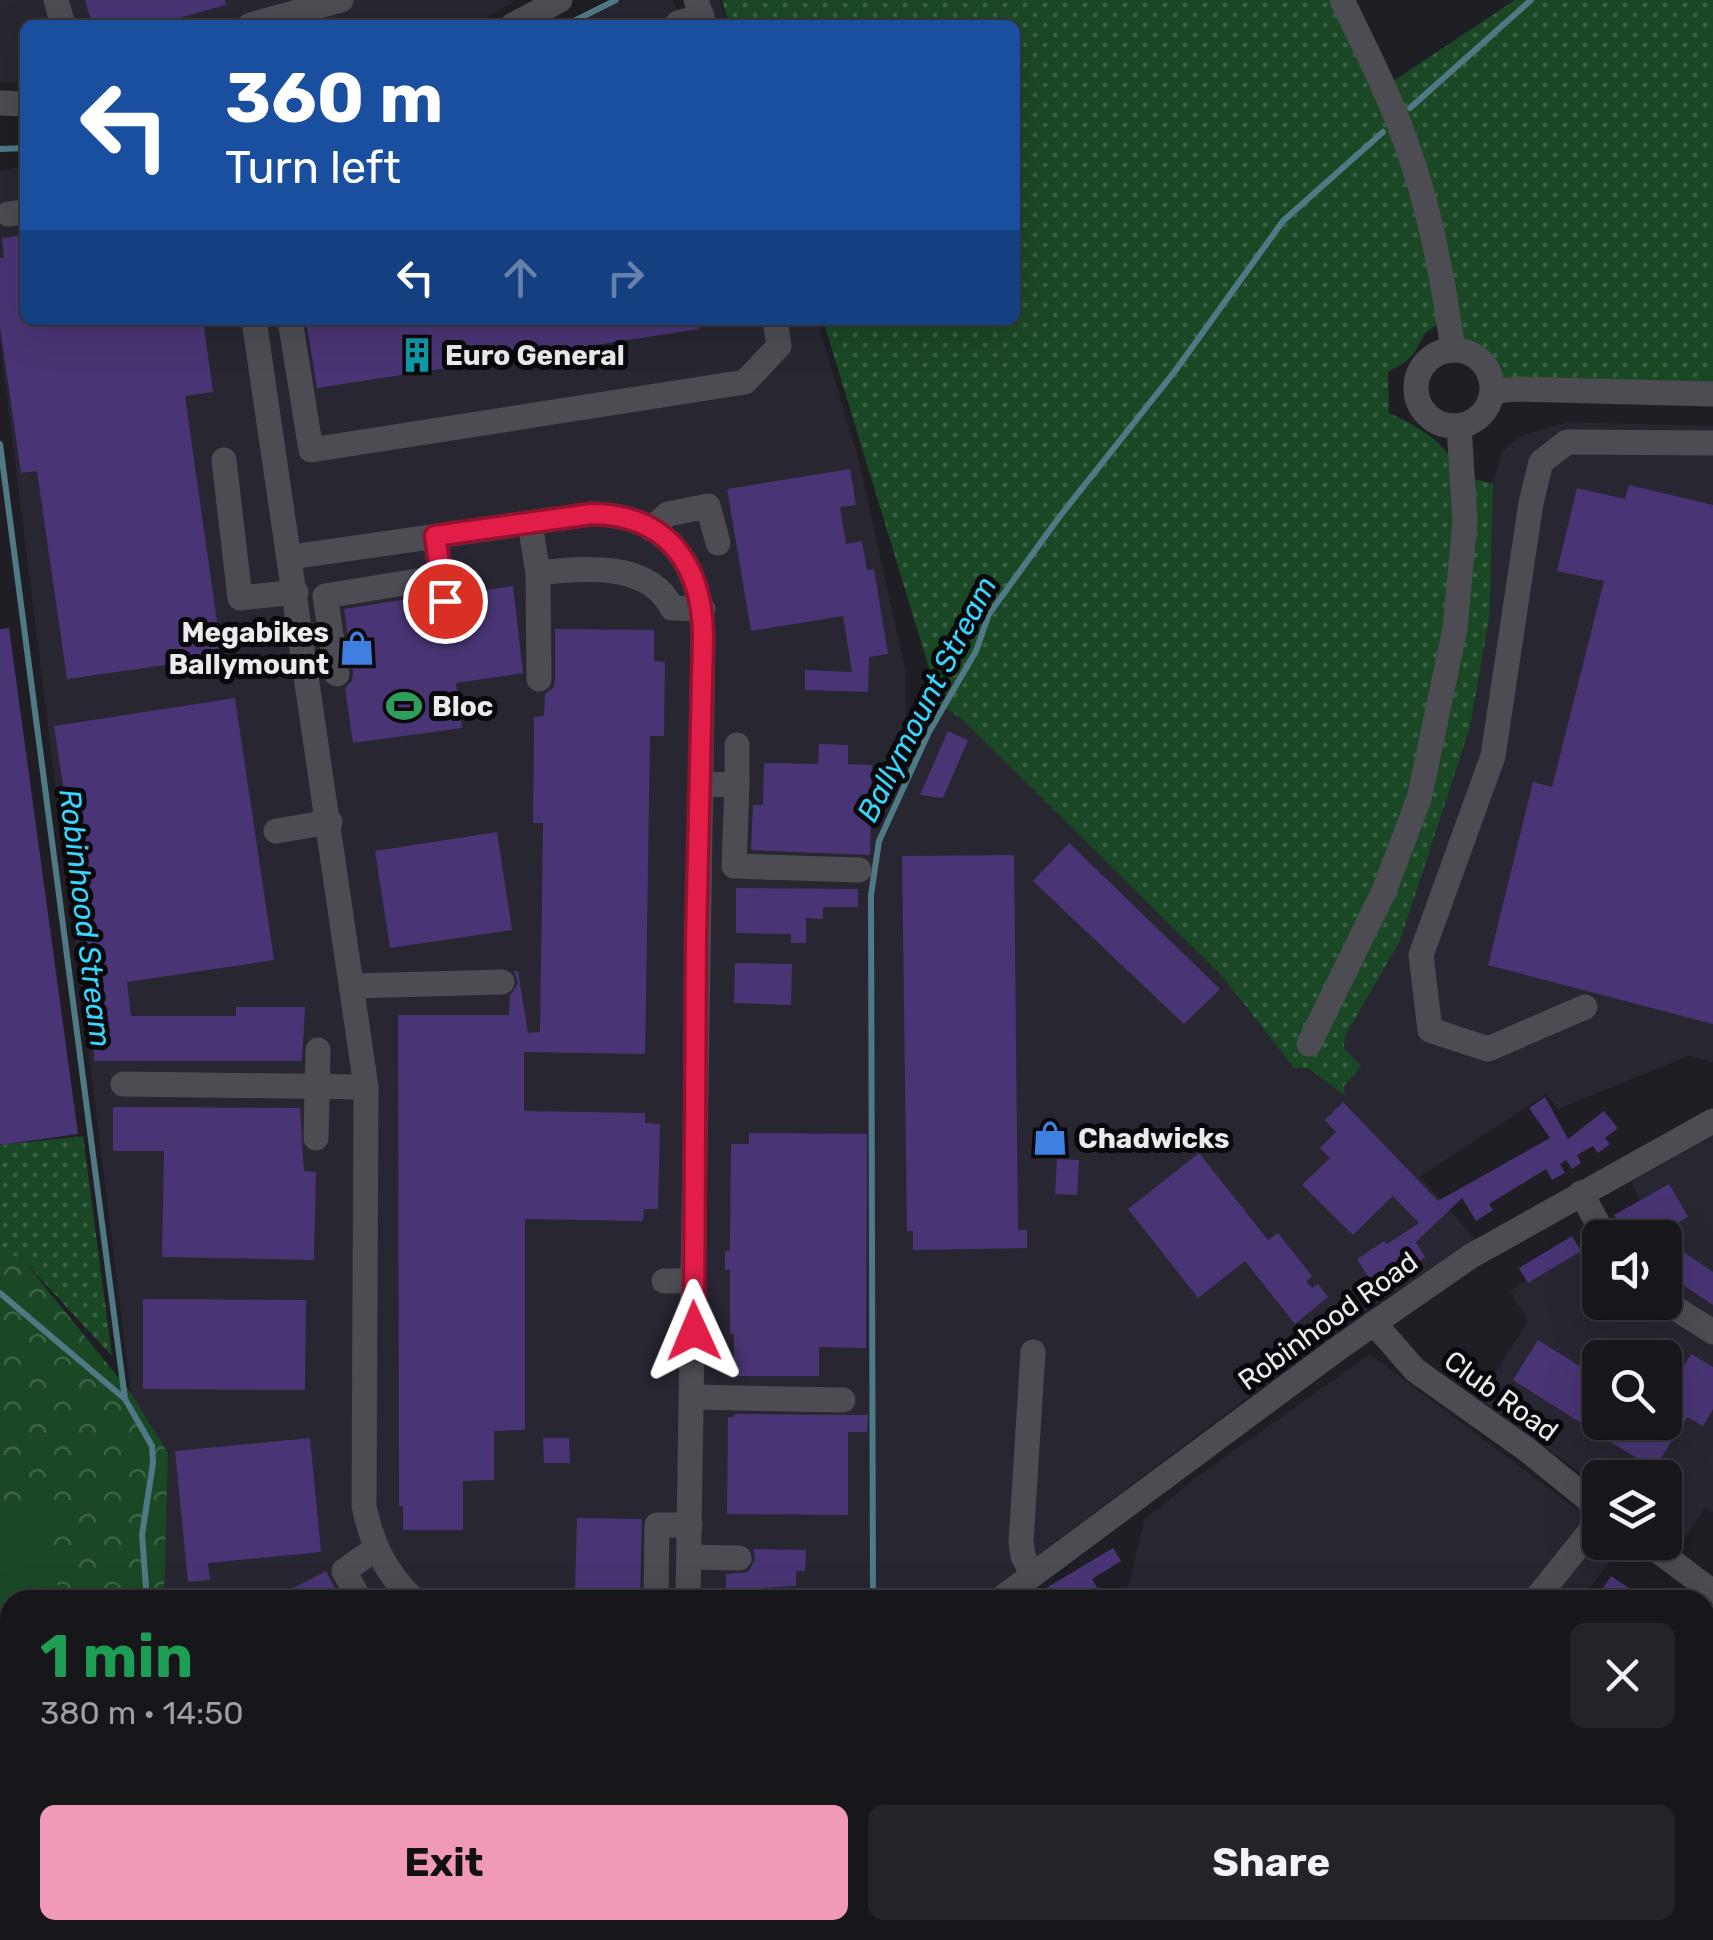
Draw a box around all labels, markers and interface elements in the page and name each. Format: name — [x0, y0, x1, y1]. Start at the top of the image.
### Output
text: 360 m — [225, 57, 443, 140]
icon: left — [60, 60, 190, 190]
text: Turn left — [225, 141, 401, 194]
icon: left — [388, 250, 443, 305]
icon: ahead — [493, 250, 548, 305]
icon: right — [598, 250, 653, 305]
building icon: Euro General — [398, 336, 436, 374]
place label: Euro General — [445, 339, 625, 372]
pin — [403, 559, 488, 644]
water label: Ballymount Stream — [850, 570, 1004, 828]
icon: arrive — [418, 574, 473, 629]
place label: Megabikes Ballymount — [168, 616, 329, 681]
shop icon: Megabikes Ballymount — [338, 629, 376, 667]
sports icon: Bloc — [385, 687, 423, 725]
place label: Bloc — [432, 690, 493, 723]
water label: Robinhood Stream — [51, 787, 119, 1049]
shop icon: Chadwicks — [1031, 1119, 1069, 1157]
place label: Chadwicks — [1078, 1122, 1230, 1155]
map controls — [1582, 1220, 1682, 1560]
button: sound — [1582, 1220, 1682, 1320]
street label: Robinhood Road — [1232, 1245, 1424, 1397]
position arrow — [642, 1279, 746, 1383]
button: search — [1582, 1340, 1682, 1440]
street label: Club Road — [1438, 1344, 1564, 1448]
button: layers — [1582, 1460, 1682, 1560]
text: 1 min — [40, 1621, 193, 1692]
button: close — [1570, 1623, 1675, 1728]
text: 380 m · 14:50 — [40, 1694, 244, 1732]
button: Exit — [40, 1805, 848, 1920]
button: Share — [868, 1805, 1675, 1920]

